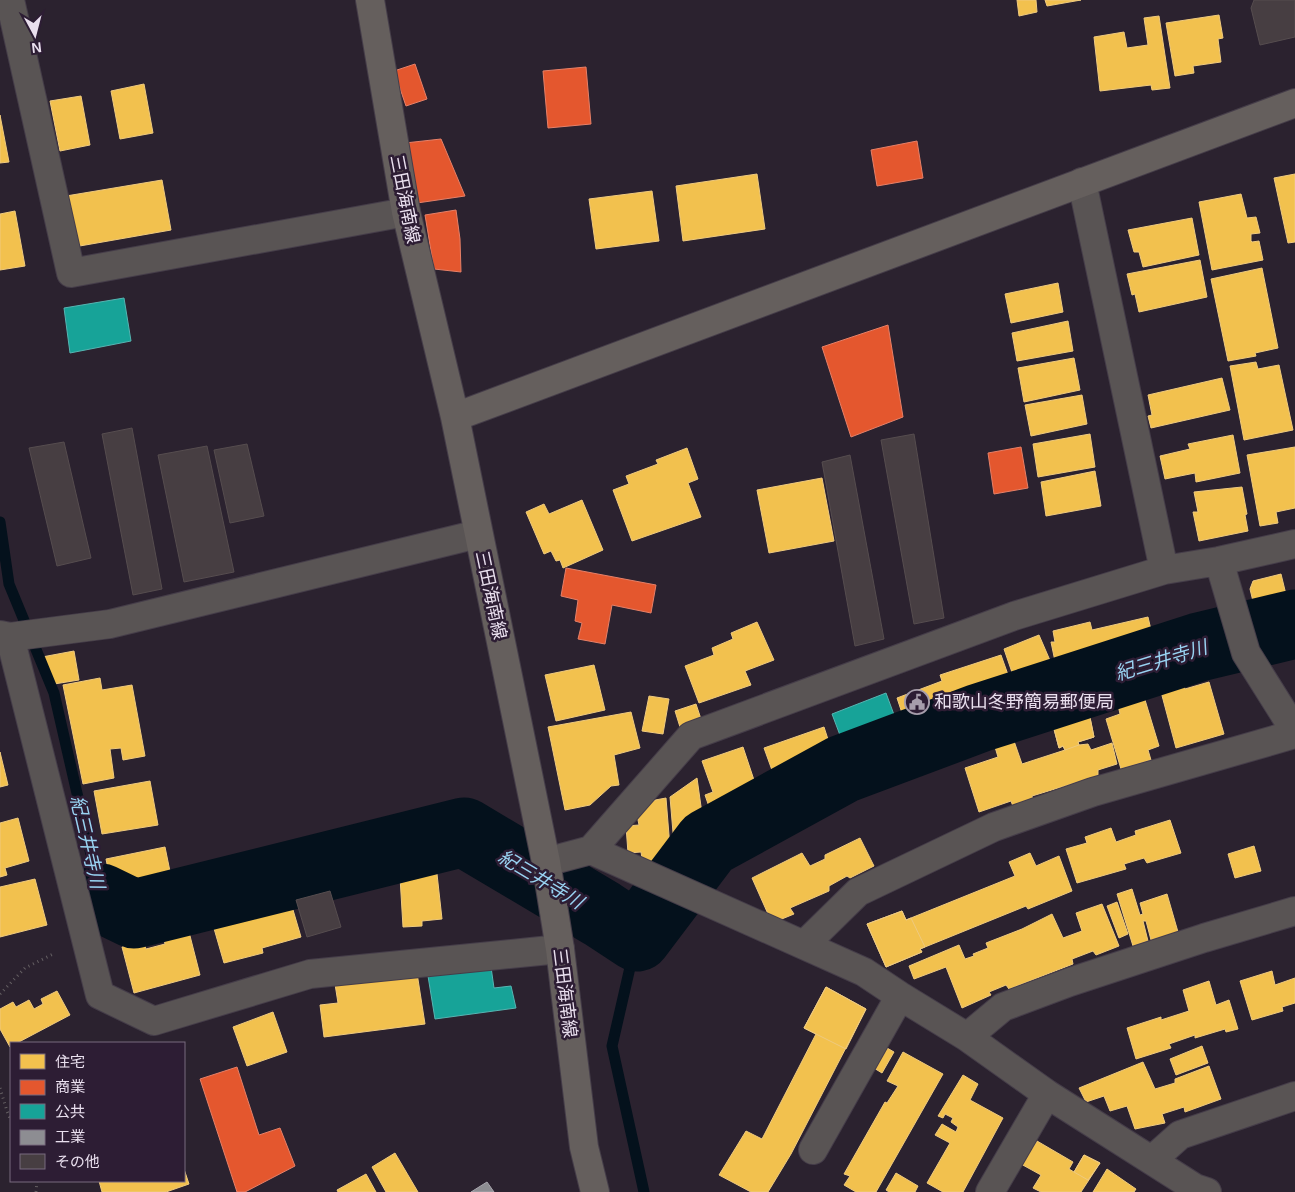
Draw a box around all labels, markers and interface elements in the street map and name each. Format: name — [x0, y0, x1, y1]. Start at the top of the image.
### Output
north arrow — [10, 10, 60, 60]
text: N — [31, 39, 43, 56]
street label: 三田海南線 — [387, 153, 423, 245]
street label: 三田海南線 — [472, 549, 510, 641]
water label: 紀三井寺川 — [1113, 636, 1212, 684]
public building icon: 和歌山冬野簡易郵便局 — [904, 689, 930, 715]
place label: 和歌山冬野簡易郵便局 — [934, 692, 1114, 712]
water label: 紀三井寺川 — [67, 793, 109, 893]
water label: 紀三井寺川 — [495, 846, 589, 914]
street label: 三田海南線 — [550, 947, 580, 1039]
legend — [10, 1042, 185, 1182]
text: 住宅 — [55, 1053, 85, 1070]
text: 商業 — [55, 1078, 85, 1095]
text: 公共 — [55, 1103, 85, 1120]
text: 工業 — [55, 1128, 85, 1145]
text: その他 — [55, 1153, 100, 1170]

